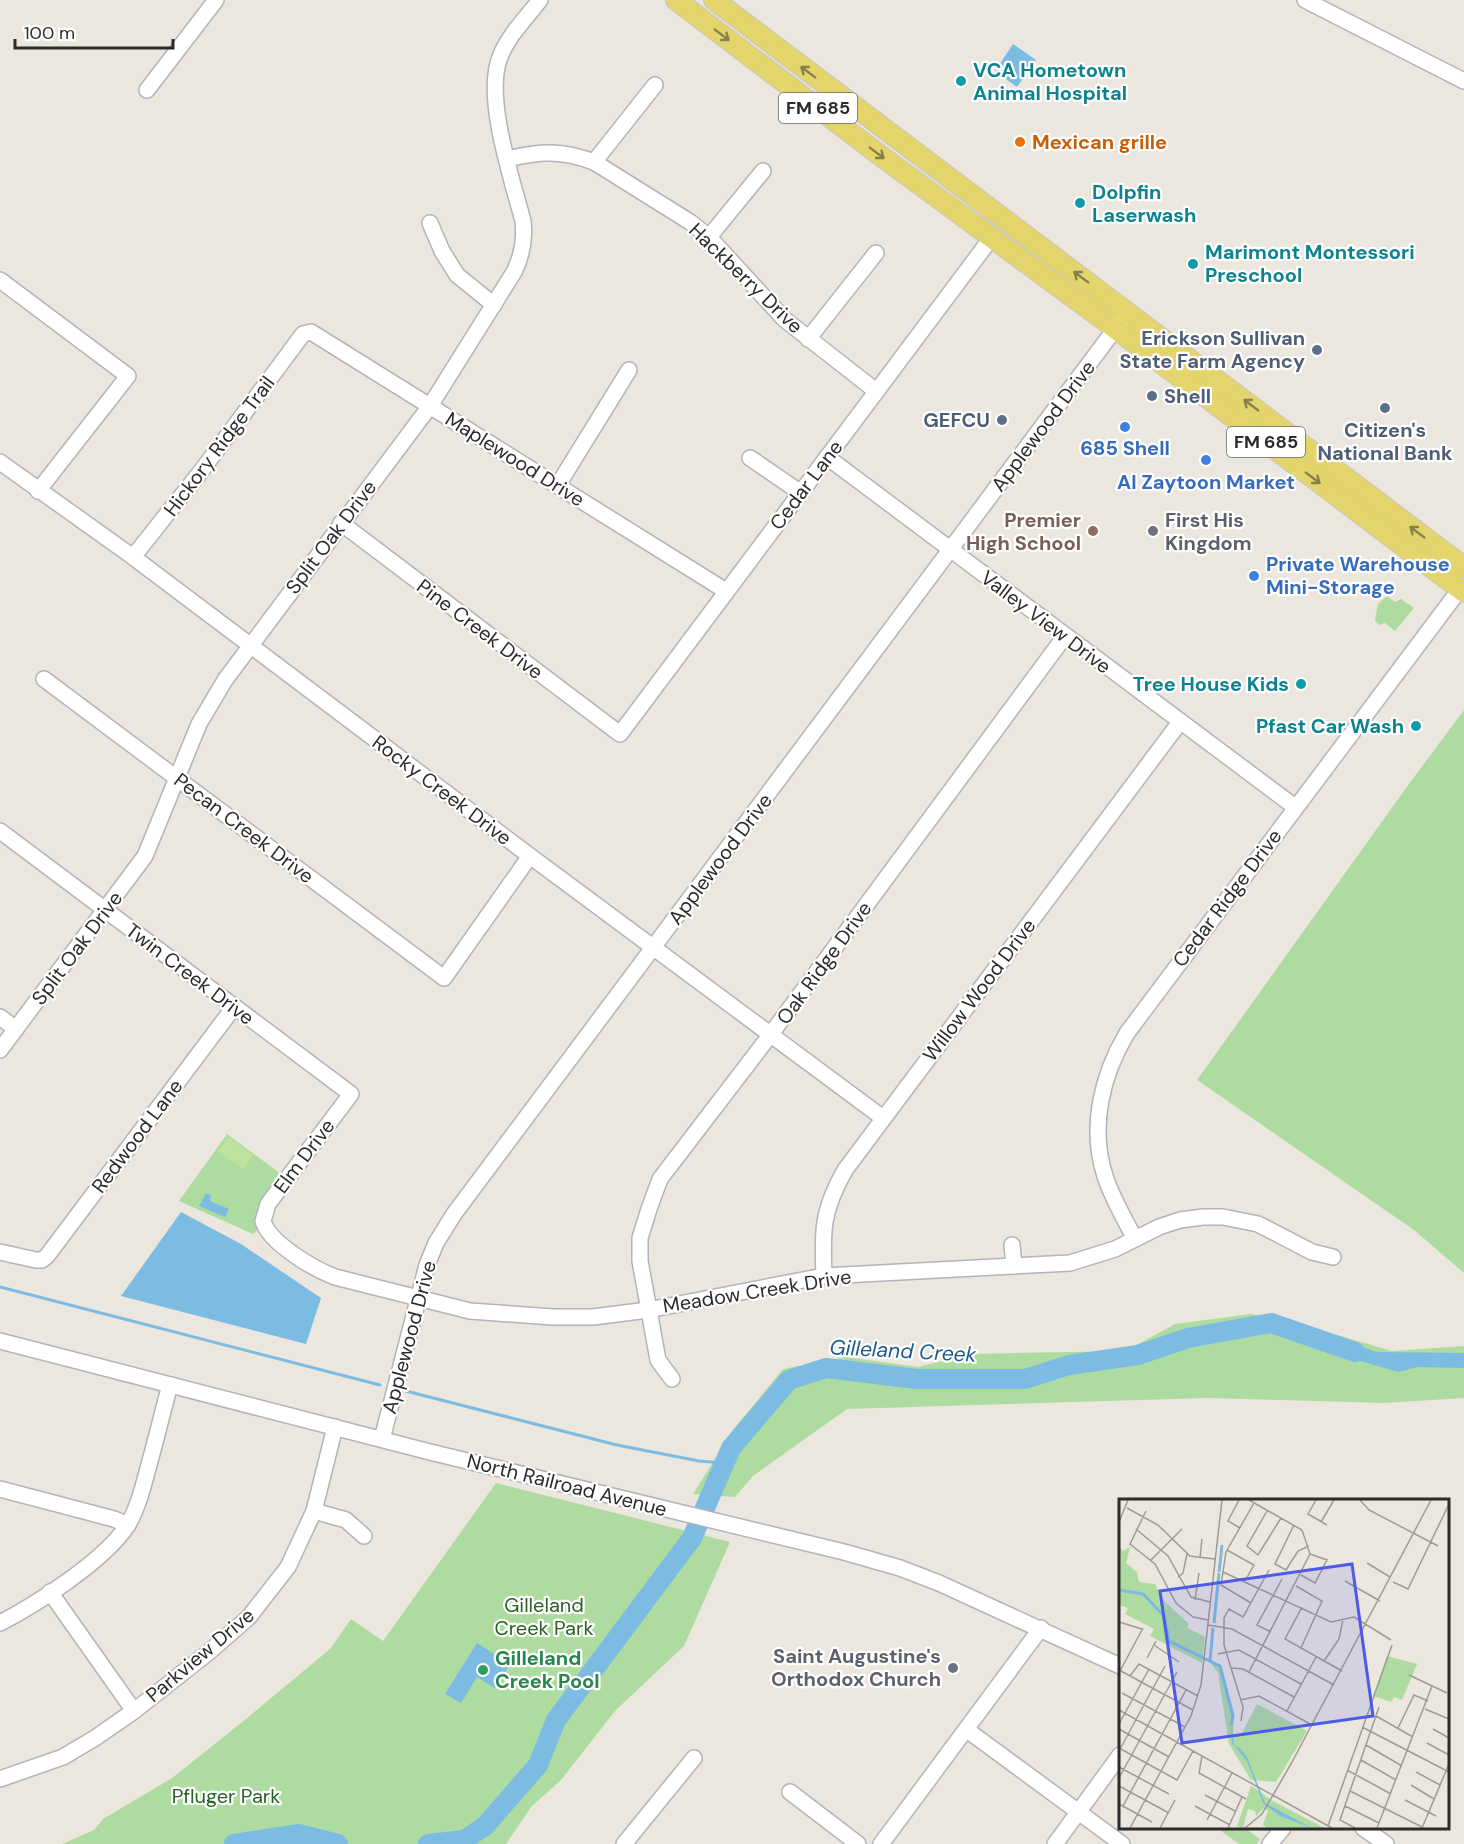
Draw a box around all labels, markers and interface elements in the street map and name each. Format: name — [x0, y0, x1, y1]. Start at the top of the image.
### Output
scale bar — [15, 12, 172, 50]
text: 100 m — [24, 21, 75, 45]
one-way arrow — [714, 29, 730, 42]
place label: VCA Hometown Animal Hospital — [973, 57, 1127, 106]
one-way arrow — [800, 65, 816, 78]
marker: VCA Hometown Animal Hospital — [954, 74, 968, 88]
road number: FM 685 — [779, 93, 857, 123]
place label: Mexican grille — [1032, 129, 1167, 155]
marker: Mexican grille — [1013, 135, 1027, 149]
one-way arrow — [869, 147, 885, 160]
place label: Dolpfin Laserwash — [1092, 179, 1196, 228]
marker: Dolpfin Laserwash — [1073, 196, 1087, 210]
street label: Hackberry Drive — [684, 217, 808, 339]
place label: Marimont Montessori Preschool — [1205, 239, 1415, 288]
marker: Marimont Montessori Preschool — [1186, 257, 1200, 271]
one-way arrow — [1074, 271, 1090, 283]
place label: Erickson Sullivan State Farm Agency — [1120, 325, 1305, 374]
marker: Erickson Sullivan State Farm Agency — [1310, 343, 1324, 357]
street label: Applewood Drive — [985, 355, 1101, 497]
street label: Hickory Ridge Trail — [158, 371, 280, 521]
place label: Shell — [1164, 383, 1211, 409]
marker: Shell — [1145, 389, 1159, 403]
one-way arrow — [1243, 399, 1259, 411]
marker: Citizen's National Bank — [1378, 401, 1392, 415]
street label: Maplewood Drive — [440, 406, 590, 512]
place label: GEFCU — [923, 407, 990, 433]
marker: GEFCU — [995, 413, 1009, 427]
place label: Citizen's National Bank — [1317, 417, 1453, 466]
marker: 685 Shell — [1118, 420, 1132, 434]
road number: FM 685 — [1227, 427, 1305, 457]
street label: Cedar Lane — [764, 435, 848, 535]
place label: 685 Shell — [1080, 435, 1170, 461]
marker: Al Zaytoon Market — [1199, 453, 1213, 467]
place label: Al Zaytoon Market — [1117, 469, 1295, 495]
one-way arrow — [1305, 472, 1321, 484]
street label: Split Oak Drive — [280, 475, 382, 599]
place label: Premier High School — [966, 507, 1081, 556]
place label: First His Kingdom — [1165, 507, 1252, 556]
marker: Premier High School — [1086, 524, 1100, 538]
marker: First His Kingdom — [1146, 524, 1160, 538]
one-way arrow — [1410, 525, 1426, 538]
place label: Private Warehouse Mini-Storage — [1266, 551, 1450, 600]
street label: Valley View Drive — [976, 565, 1116, 679]
marker: Private Warehouse Mini-Storage — [1247, 569, 1261, 583]
street label: Pine Creek Drive — [412, 573, 548, 685]
place label: Tree House Kids — [1133, 671, 1289, 697]
marker: Tree House Kids — [1294, 677, 1308, 691]
place label: Pfast Car Wash — [1256, 713, 1404, 739]
marker: Pfast Car Wash — [1409, 719, 1423, 733]
street label: Rocky Creek Drive — [367, 729, 517, 851]
street label: Pecan Creek Drive — [169, 767, 319, 889]
street label: Applewood Drive — [662, 788, 778, 930]
street label: Cedar Ridge Drive — [1167, 824, 1287, 972]
street label: Split Oak Drive — [26, 886, 128, 1010]
street label: Oak Ridge Drive — [771, 896, 877, 1030]
street label: Willow Wood Drive — [917, 913, 1041, 1067]
street label: Twin Creek Drive — [121, 917, 259, 1031]
street label: Redwood Lane — [86, 1074, 188, 1198]
street label: Elm Drive — [268, 1114, 340, 1198]
street label: Applewood Drive — [376, 1258, 442, 1416]
street label: Meadow Creek Drive — [661, 1263, 853, 1319]
water label: Gilleland Creek — [829, 1333, 977, 1369]
street label: North Railroad Avenue — [464, 1448, 670, 1522]
inset map — [1119, 1499, 1449, 1829]
park label: Gilleland Creek Park — [495, 1592, 593, 1641]
street label: Parkview Drive — [140, 1602, 260, 1708]
place label: Saint Augustine's Orthodox Church — [771, 1643, 941, 1692]
place label: Gilleland Creek Pool — [495, 1645, 600, 1694]
marker: Saint Augustine's Orthodox Church — [946, 1661, 960, 1675]
marker: Gilleland Creek Pool — [476, 1663, 490, 1677]
park label: Pfluger Park — [172, 1783, 280, 1809]

